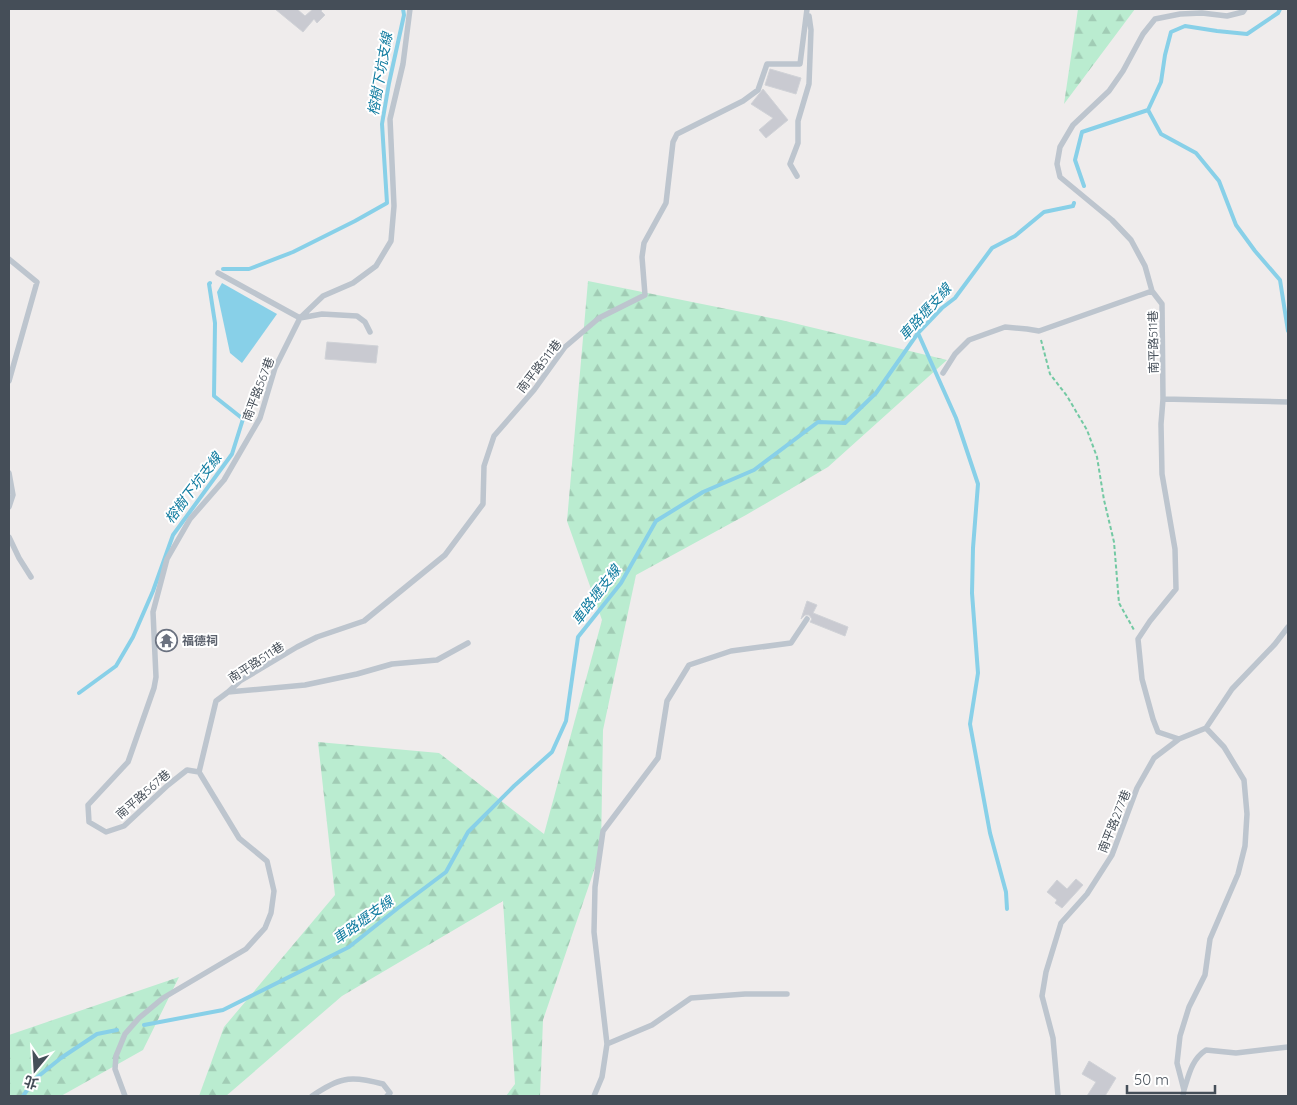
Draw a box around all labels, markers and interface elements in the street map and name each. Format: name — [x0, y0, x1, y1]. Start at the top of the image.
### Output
water label: 榕樹下坑支線 — [364, 29, 397, 117]
water label: 車路壢支線 — [895, 278, 956, 344]
street label: 南平路511巷 — [1145, 310, 1161, 374]
street label: 南平路511巷 — [514, 336, 564, 396]
street label: 南平路567巷 — [239, 355, 277, 423]
water label: 榕樹下坑支線 — [161, 447, 227, 527]
water label: 車路壢支線 — [568, 560, 625, 628]
temple icon: 福德祠 — [154, 628, 178, 652]
place label: 福德祠 — [182, 633, 218, 648]
street label: 南平路511巷 — [225, 638, 287, 686]
street label: 南平路567巷 — [113, 766, 173, 822]
street label: 南平路277巷 — [1095, 787, 1133, 855]
water label: 車路壢支線 — [329, 891, 398, 948]
north arrow — [10, 1045, 60, 1095]
scale bar — [1127, 1062, 1214, 1094]
text: 50 m — [1134, 1070, 1169, 1089]
text: 北 — [22, 1072, 40, 1093]

